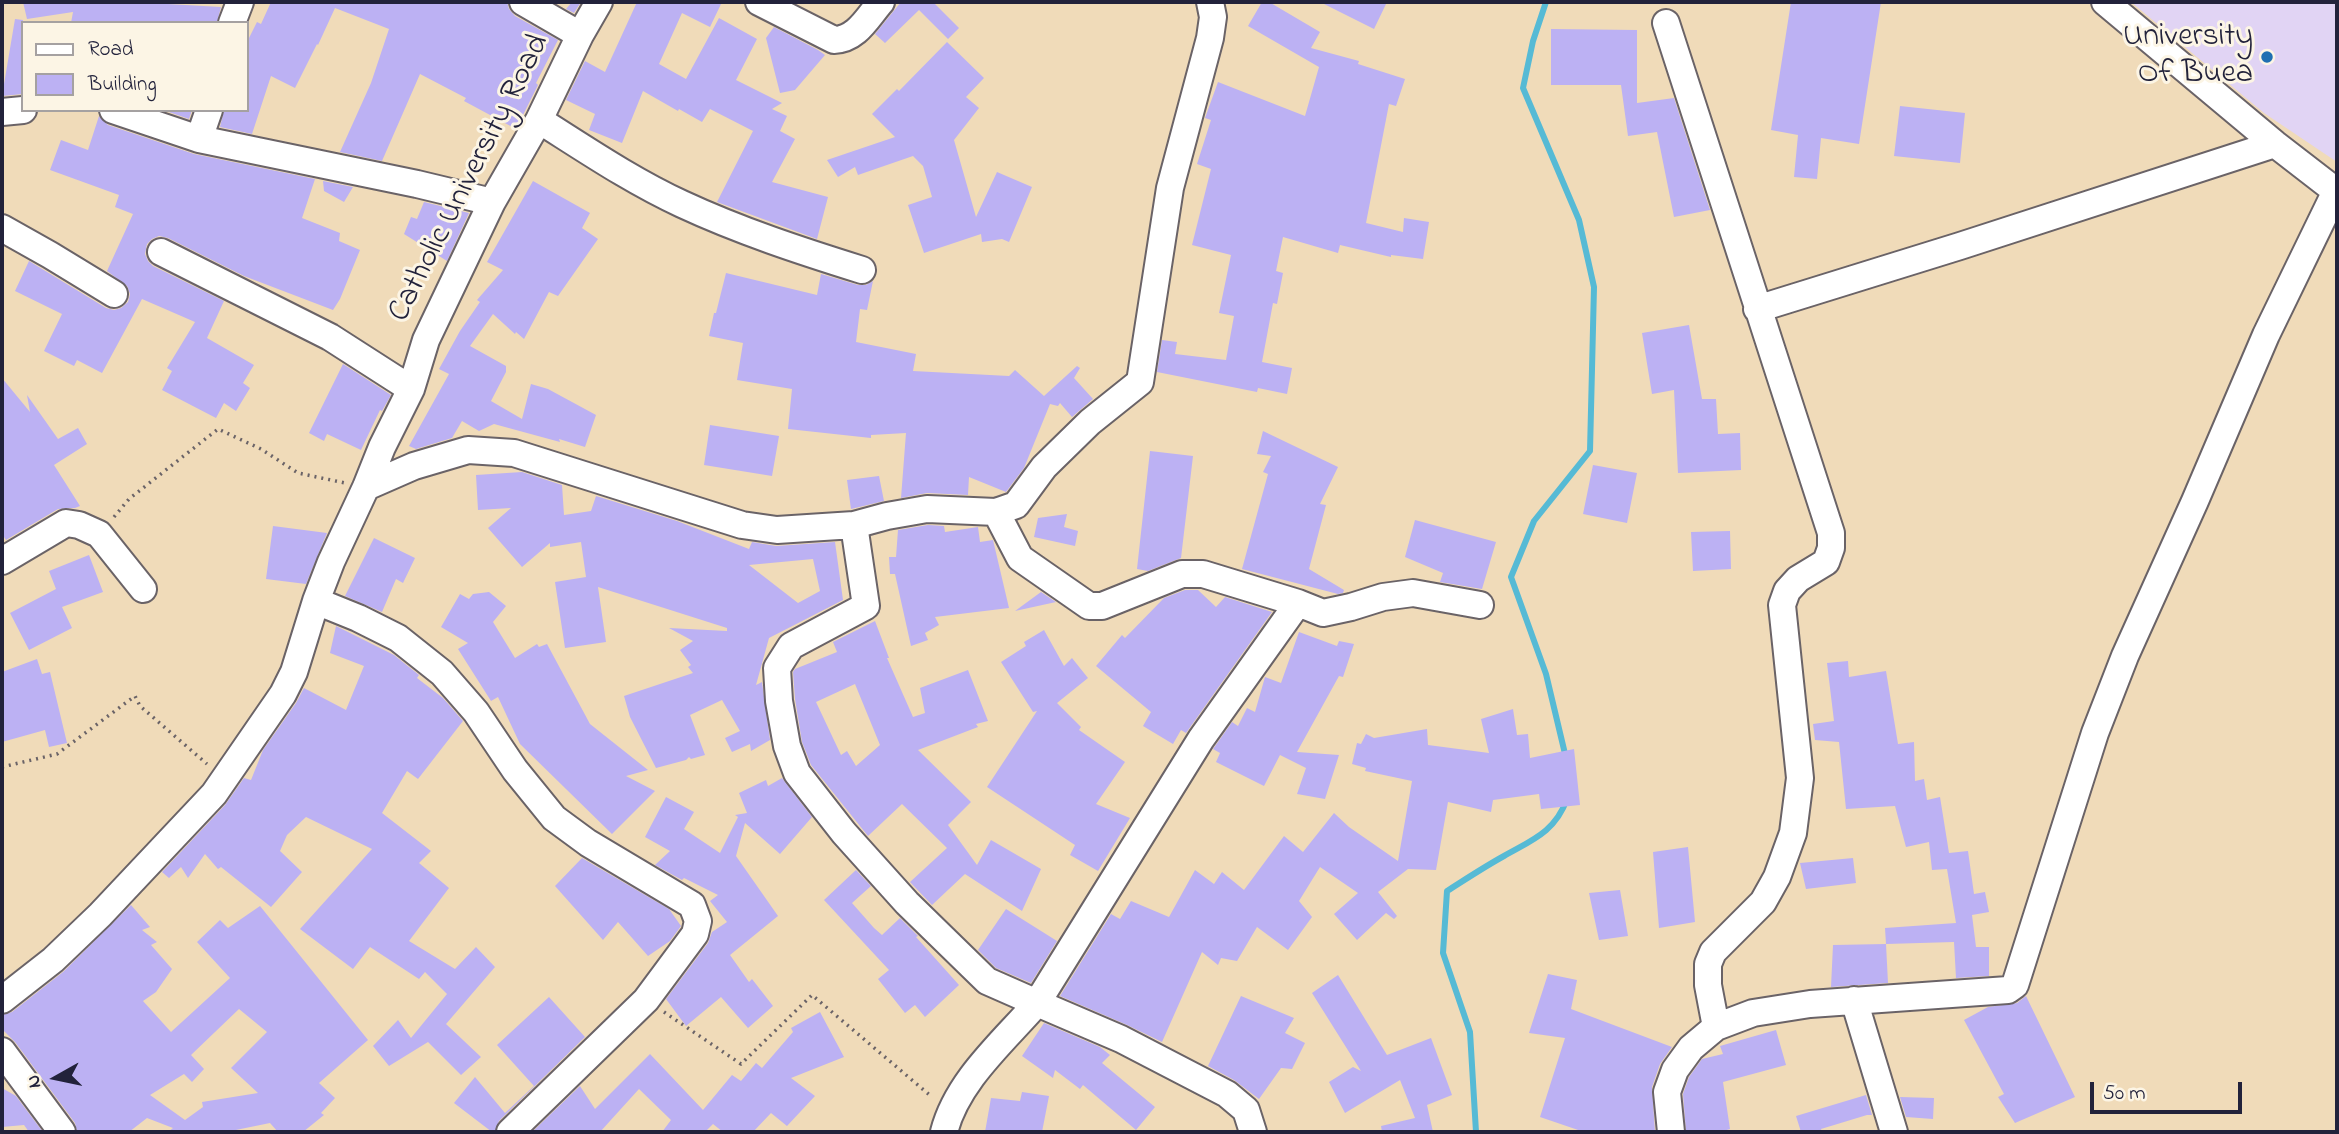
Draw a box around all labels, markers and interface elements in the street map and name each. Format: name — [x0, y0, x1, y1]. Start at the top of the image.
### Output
place label: University Of Buea — [2123, 20, 2253, 95]
legend — [21, 21, 248, 112]
street label: Catholic University Road — [382, 29, 560, 329]
text: Road — [88, 35, 134, 65]
marker: University Of Buea — [2259, 49, 2275, 65]
text: Building — [88, 70, 157, 100]
north arrow — [21, 1043, 91, 1113]
scale bar — [2094, 1068, 2246, 1112]
text: N — [20, 1073, 49, 1090]
text: 50 m — [2103, 1079, 2146, 1109]

